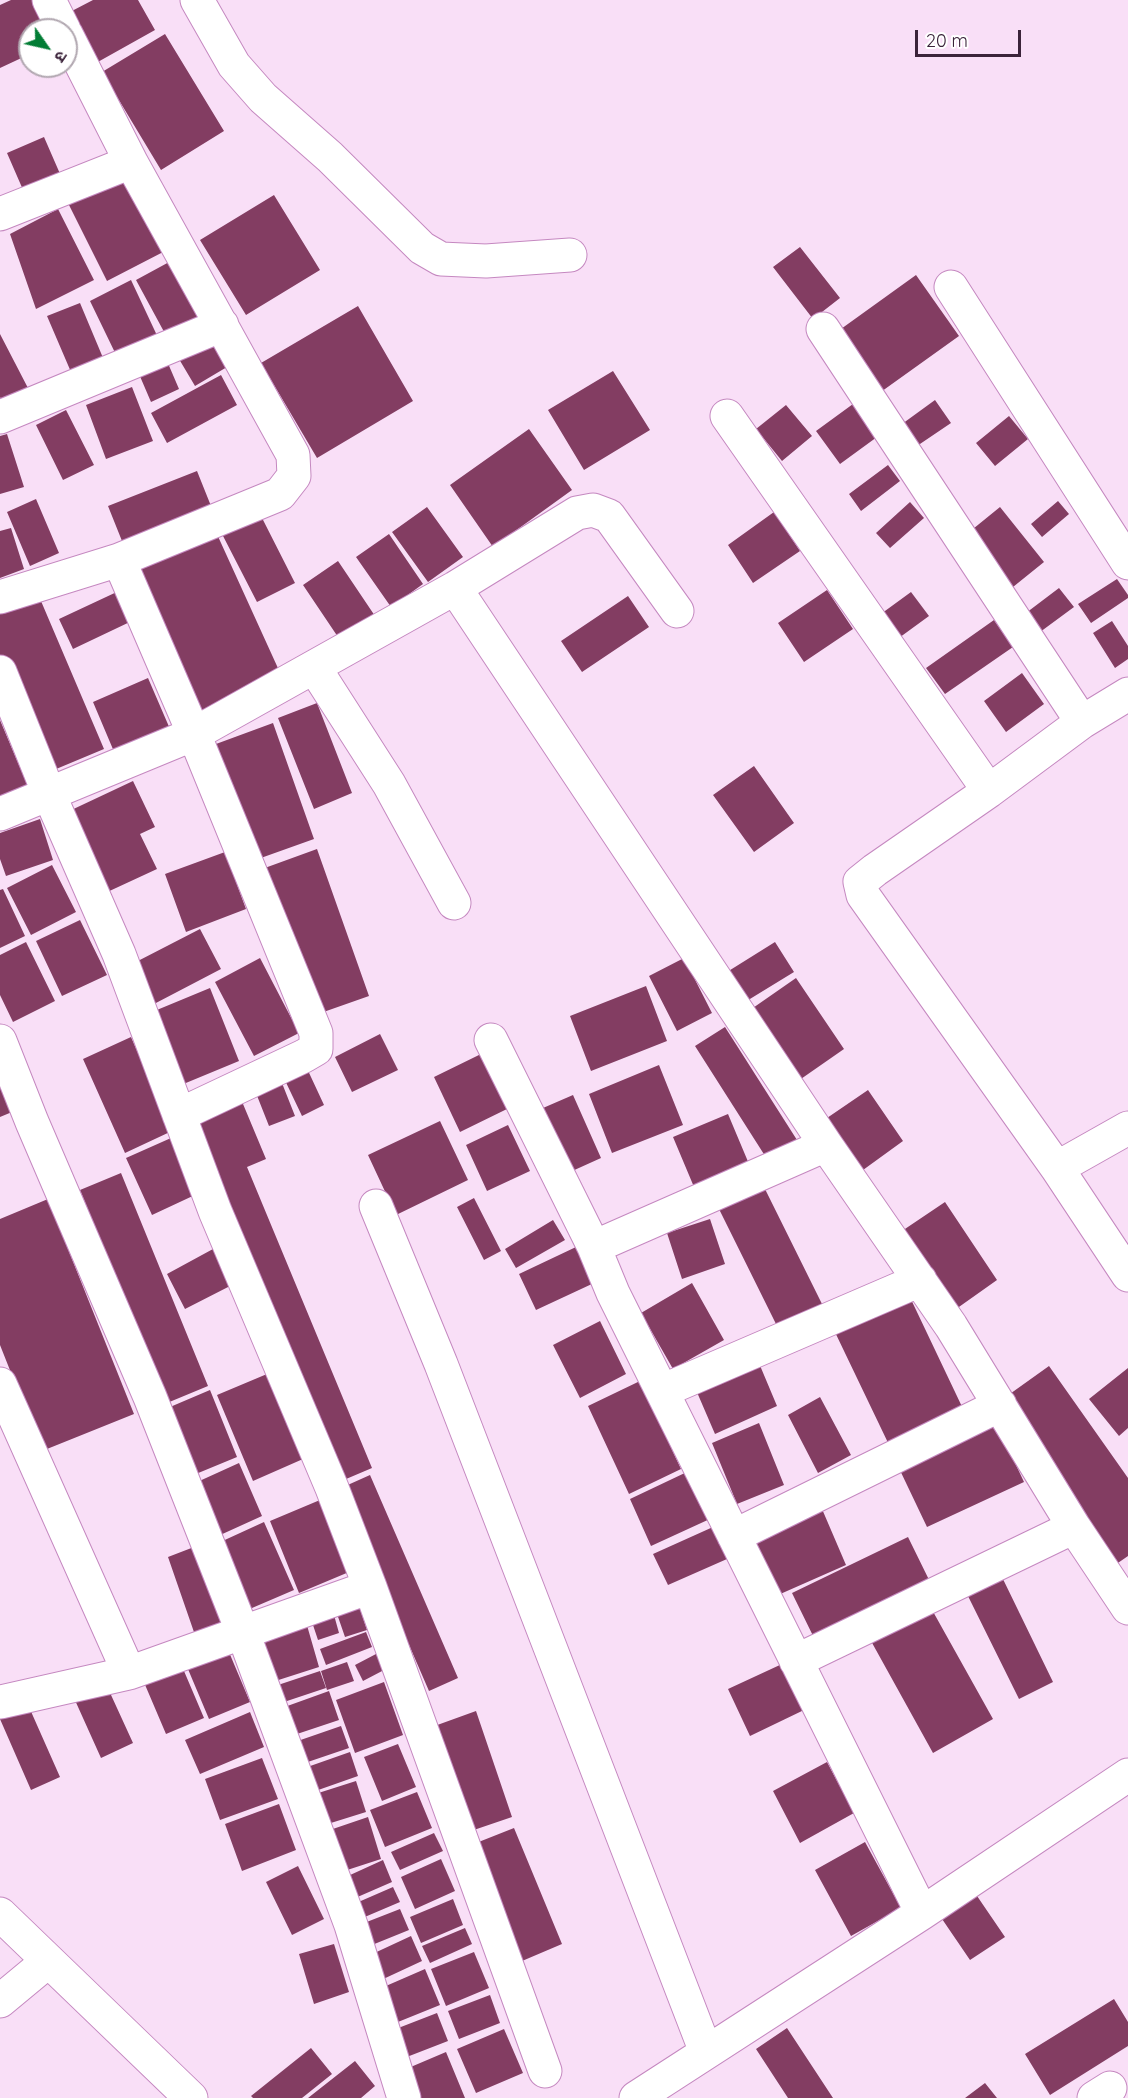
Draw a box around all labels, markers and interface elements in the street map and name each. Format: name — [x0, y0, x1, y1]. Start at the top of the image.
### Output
north arrow — [18, 18, 78, 78]
scale bar — [918, 18, 1024, 56]
text: 20 m — [926, 29, 968, 52]
text: उ — [50, 47, 72, 66]

